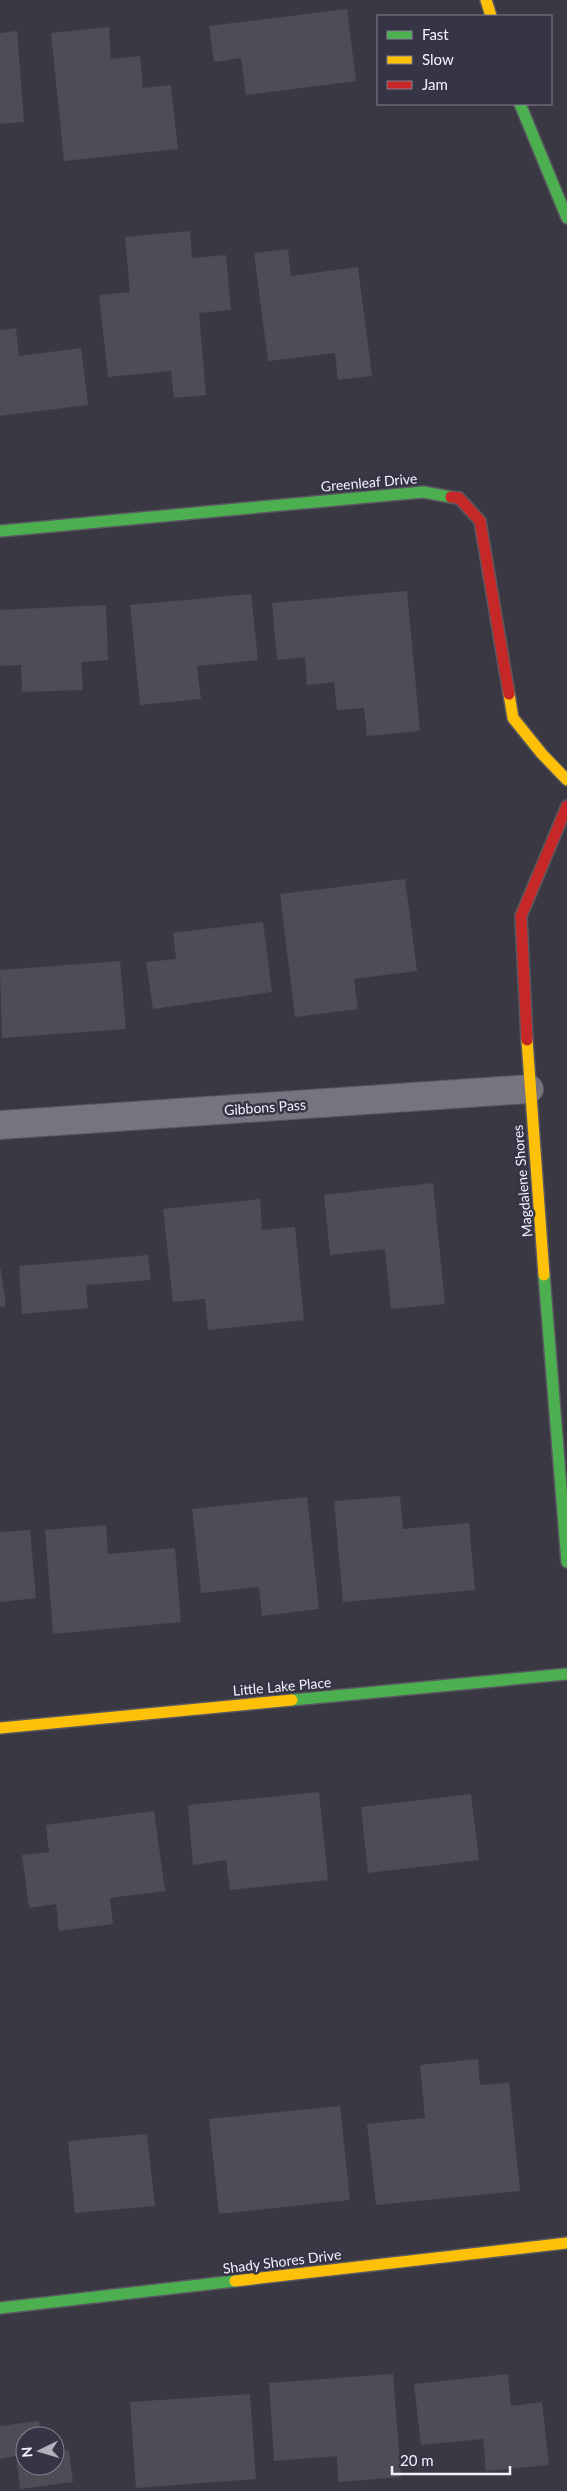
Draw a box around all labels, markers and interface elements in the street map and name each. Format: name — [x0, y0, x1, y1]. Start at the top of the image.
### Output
legend — [377, 15, 552, 105]
text: Fast — [422, 25, 449, 43]
text: Slow — [422, 50, 454, 68]
text: Jam — [422, 75, 448, 93]
street label: Greenleaf Drive — [320, 469, 418, 495]
street label: Gibbons Pass — [224, 1096, 306, 1118]
street label: Magdalene Shores — [509, 1124, 535, 1238]
street label: Little Lake Place — [232, 1673, 332, 1699]
street label: Shady Shores Drive — [222, 2245, 342, 2277]
north arrow — [15, 2426, 65, 2476]
scale bar — [392, 2444, 510, 2476]
text: N — [18, 2446, 35, 2458]
text: 20 m — [400, 2451, 434, 2469]

